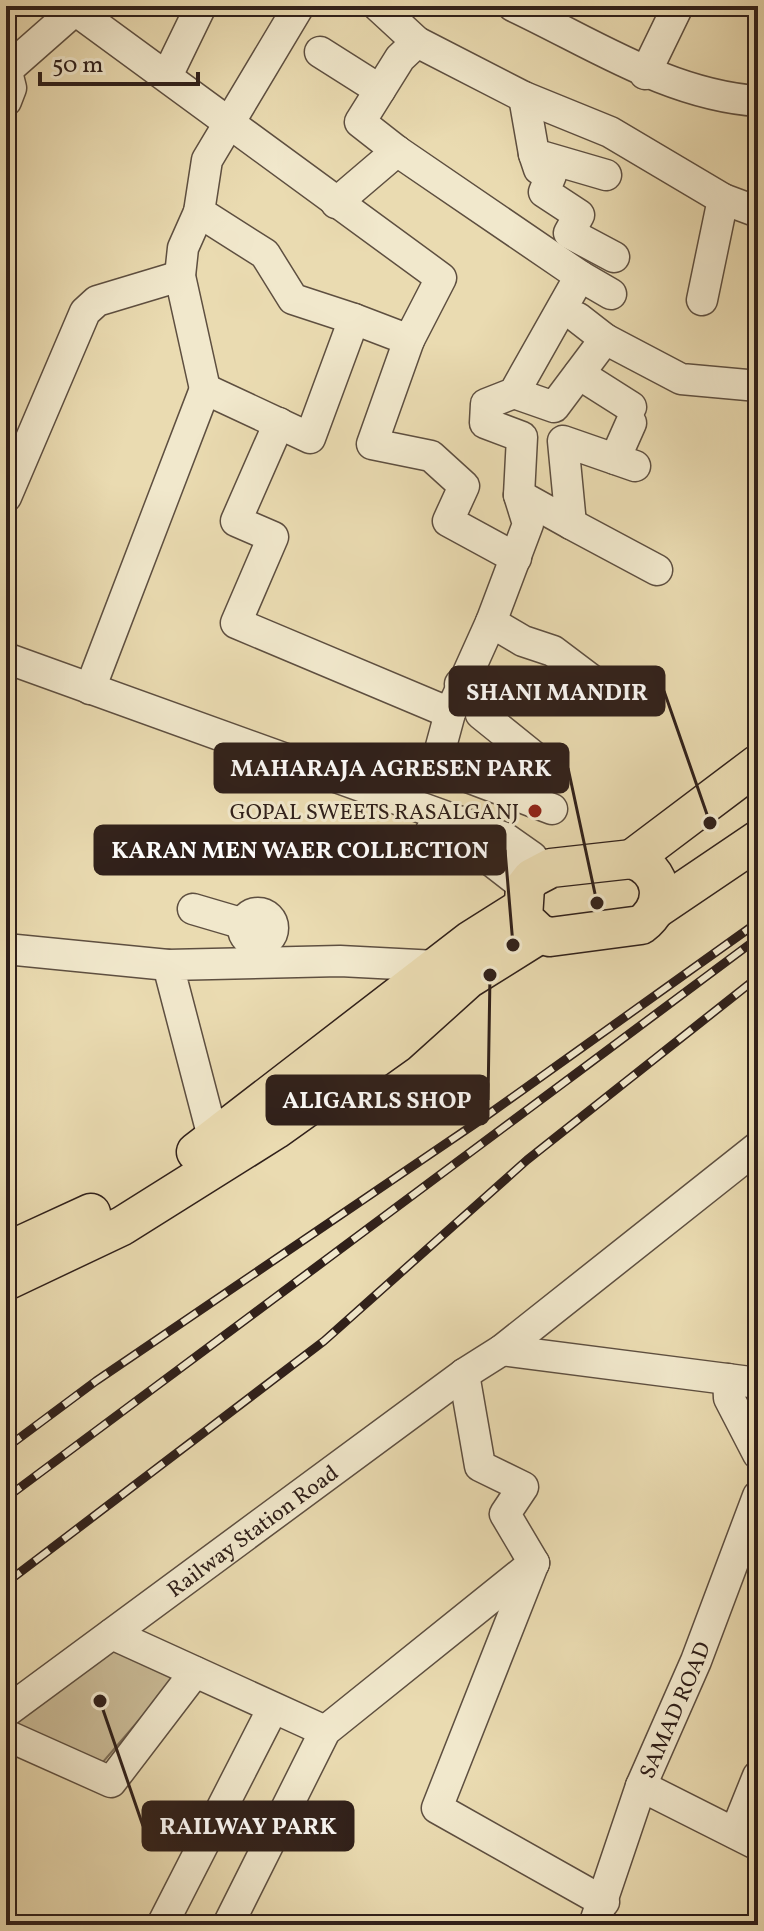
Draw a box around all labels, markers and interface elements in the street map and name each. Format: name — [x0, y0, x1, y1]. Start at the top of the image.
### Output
scale bar — [40, 36, 198, 86]
text: 50 m — [52, 49, 104, 83]
callout: SHANI MANDIR — [450, 667, 664, 715]
text: SHANI MANDIR — [466, 677, 648, 711]
callout: MAHARAJA AGRESEN PARK — [215, 744, 568, 792]
text: MAHARAJA AGRESEN PARK — [230, 753, 552, 787]
place label: GOPAL SWEETS RASALGANJ — [230, 798, 519, 829]
marker: GOPAL SWEETS RASALGANJ — [526, 802, 544, 820]
callout: KARAN MEN WAER COLLECTION — [95, 826, 505, 874]
text: KARAN MEN WAER COLLECTION — [111, 835, 489, 869]
callout: ALIGARLS SHOP — [267, 1076, 488, 1124]
text: ALIGARLS SHOP — [282, 1085, 472, 1119]
street label: Railway Station Road — [162, 1459, 346, 1606]
street label: SAMAD ROAD — [633, 1638, 720, 1784]
callout: RAILWAY PARK — [143, 1802, 353, 1850]
text: RAILWAY PARK — [159, 1811, 337, 1845]

